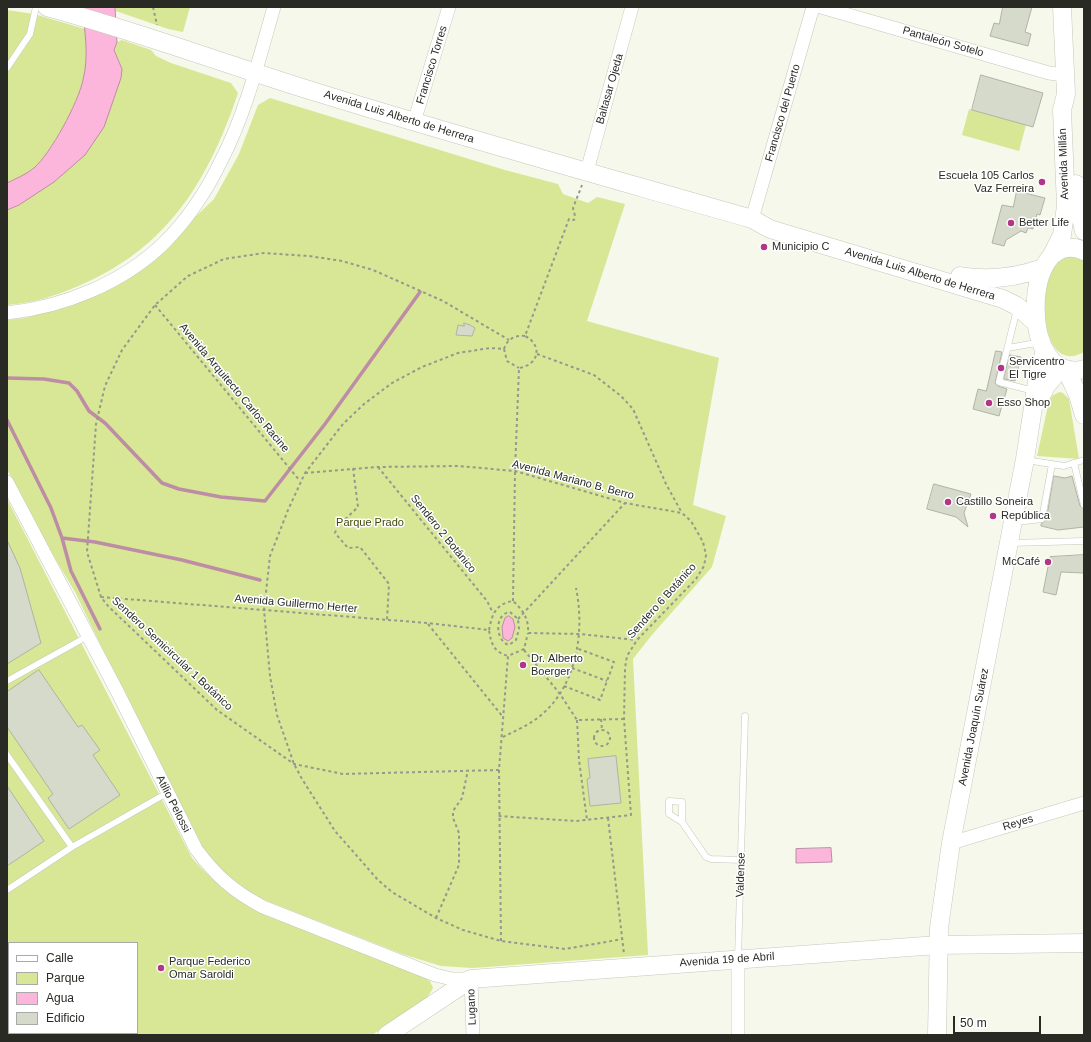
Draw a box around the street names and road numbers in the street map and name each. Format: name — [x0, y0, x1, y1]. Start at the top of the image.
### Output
street label: Francisco Torres — [414, 24, 450, 106]
street label: Pantaleón Sotelo — [901, 24, 985, 60]
street label: Baltasar Ojeda — [594, 52, 626, 126]
street label: Francisco del Puerto — [763, 63, 803, 163]
street label: Avenida Luis Alberto de Herrera — [322, 88, 476, 146]
street label: Avenida Millán — [1056, 128, 1072, 200]
street label: Avenida Luis Alberto de Herrera — [843, 245, 997, 303]
street label: Avenida Arquitecto Carlos Racine — [176, 321, 292, 455]
street label: Avenida Mariano B. Berro — [511, 457, 635, 503]
street label: Sendero 2 Botánico — [407, 492, 479, 576]
street label: Sendero 6 Botánico — [625, 561, 699, 641]
street label: Avenida Guillermo Herter — [234, 592, 358, 616]
street label: Sendero Semicircular 1 Botánico — [109, 595, 235, 713]
street label: Avenida Joaquín Suárez — [956, 667, 992, 787]
street label: Atilio Pelossi — [153, 773, 193, 835]
street label: Reyes — [1001, 812, 1035, 834]
street label: Valdense — [734, 852, 748, 898]
street label: Avenida 19 de Abril — [679, 950, 775, 970]
street label: Lugano — [465, 988, 479, 1026]

